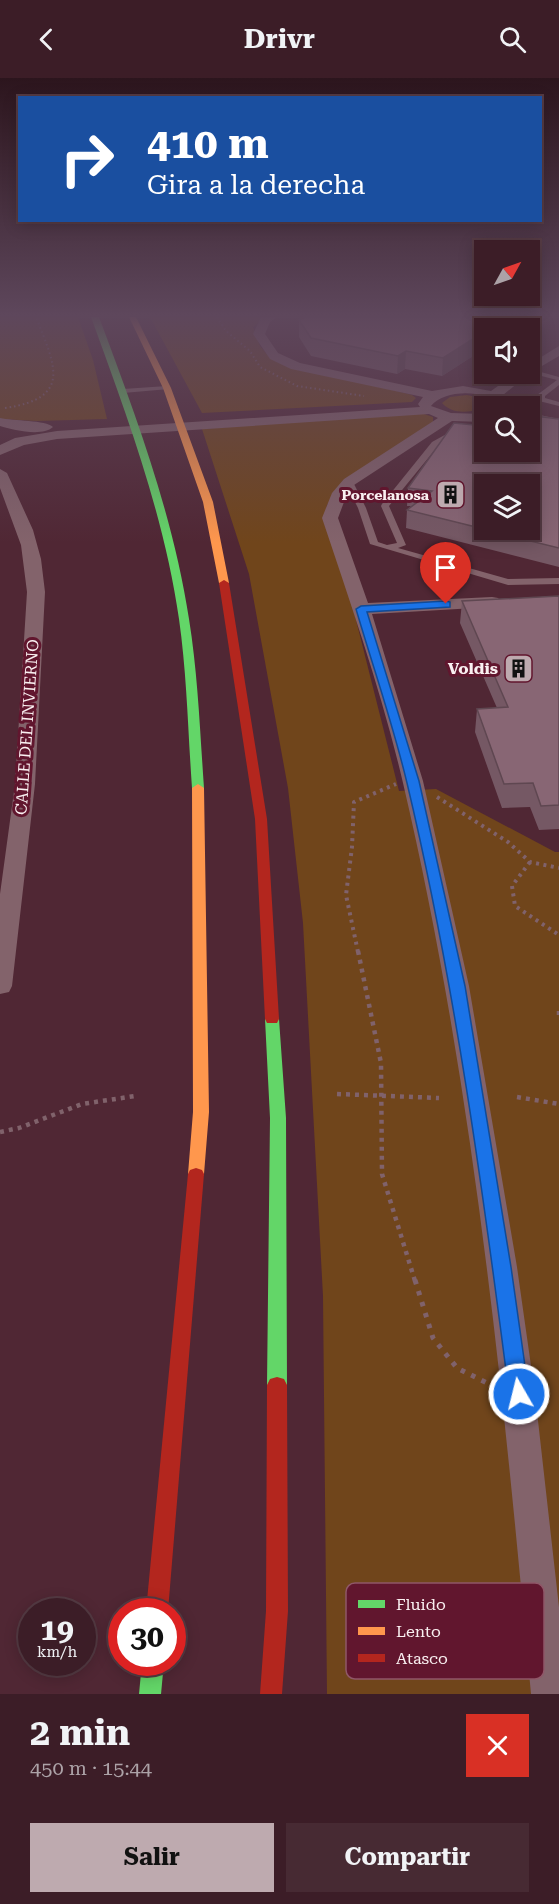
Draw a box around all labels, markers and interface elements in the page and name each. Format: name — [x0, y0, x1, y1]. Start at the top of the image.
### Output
icon: back — [30, 23, 63, 56]
text: Drivr — [244, 23, 315, 55]
icon: search — [496, 23, 529, 56]
text: 410 m — [147, 119, 269, 168]
icon: right — [48, 120, 126, 198]
text: Gira a la derecha — [147, 169, 365, 201]
north arrow — [474, 240, 540, 306]
map controls — [474, 240, 540, 540]
button: sound — [474, 318, 540, 384]
button: search — [474, 396, 540, 462]
button: layers — [474, 474, 540, 540]
building icon: Porcelanosa — [434, 479, 466, 511]
place label: Porcelanosa — [342, 487, 430, 503]
pin — [420, 542, 471, 604]
icon: arrive — [429, 551, 462, 584]
street label: CALLE DEL INVIERNO — [11, 638, 43, 816]
building icon: Voldis — [503, 652, 535, 684]
place label: Voldis — [448, 659, 498, 678]
position arrow — [487, 1362, 551, 1426]
legend — [346, 1583, 544, 1679]
text: Fluido — [396, 1595, 446, 1614]
speed limit sign: 30 — [108, 1598, 186, 1676]
text: 19 — [40, 1612, 74, 1647]
text: Lento — [396, 1622, 441, 1641]
text: km/h — [37, 1643, 77, 1661]
text: Atasco — [396, 1649, 448, 1668]
text: 2 min — [30, 1712, 130, 1754]
button: close — [466, 1714, 529, 1777]
text: 450 m · 15:44 — [30, 1756, 152, 1780]
button: Salir — [30, 1823, 274, 1892]
button: Compartir — [286, 1823, 529, 1892]

